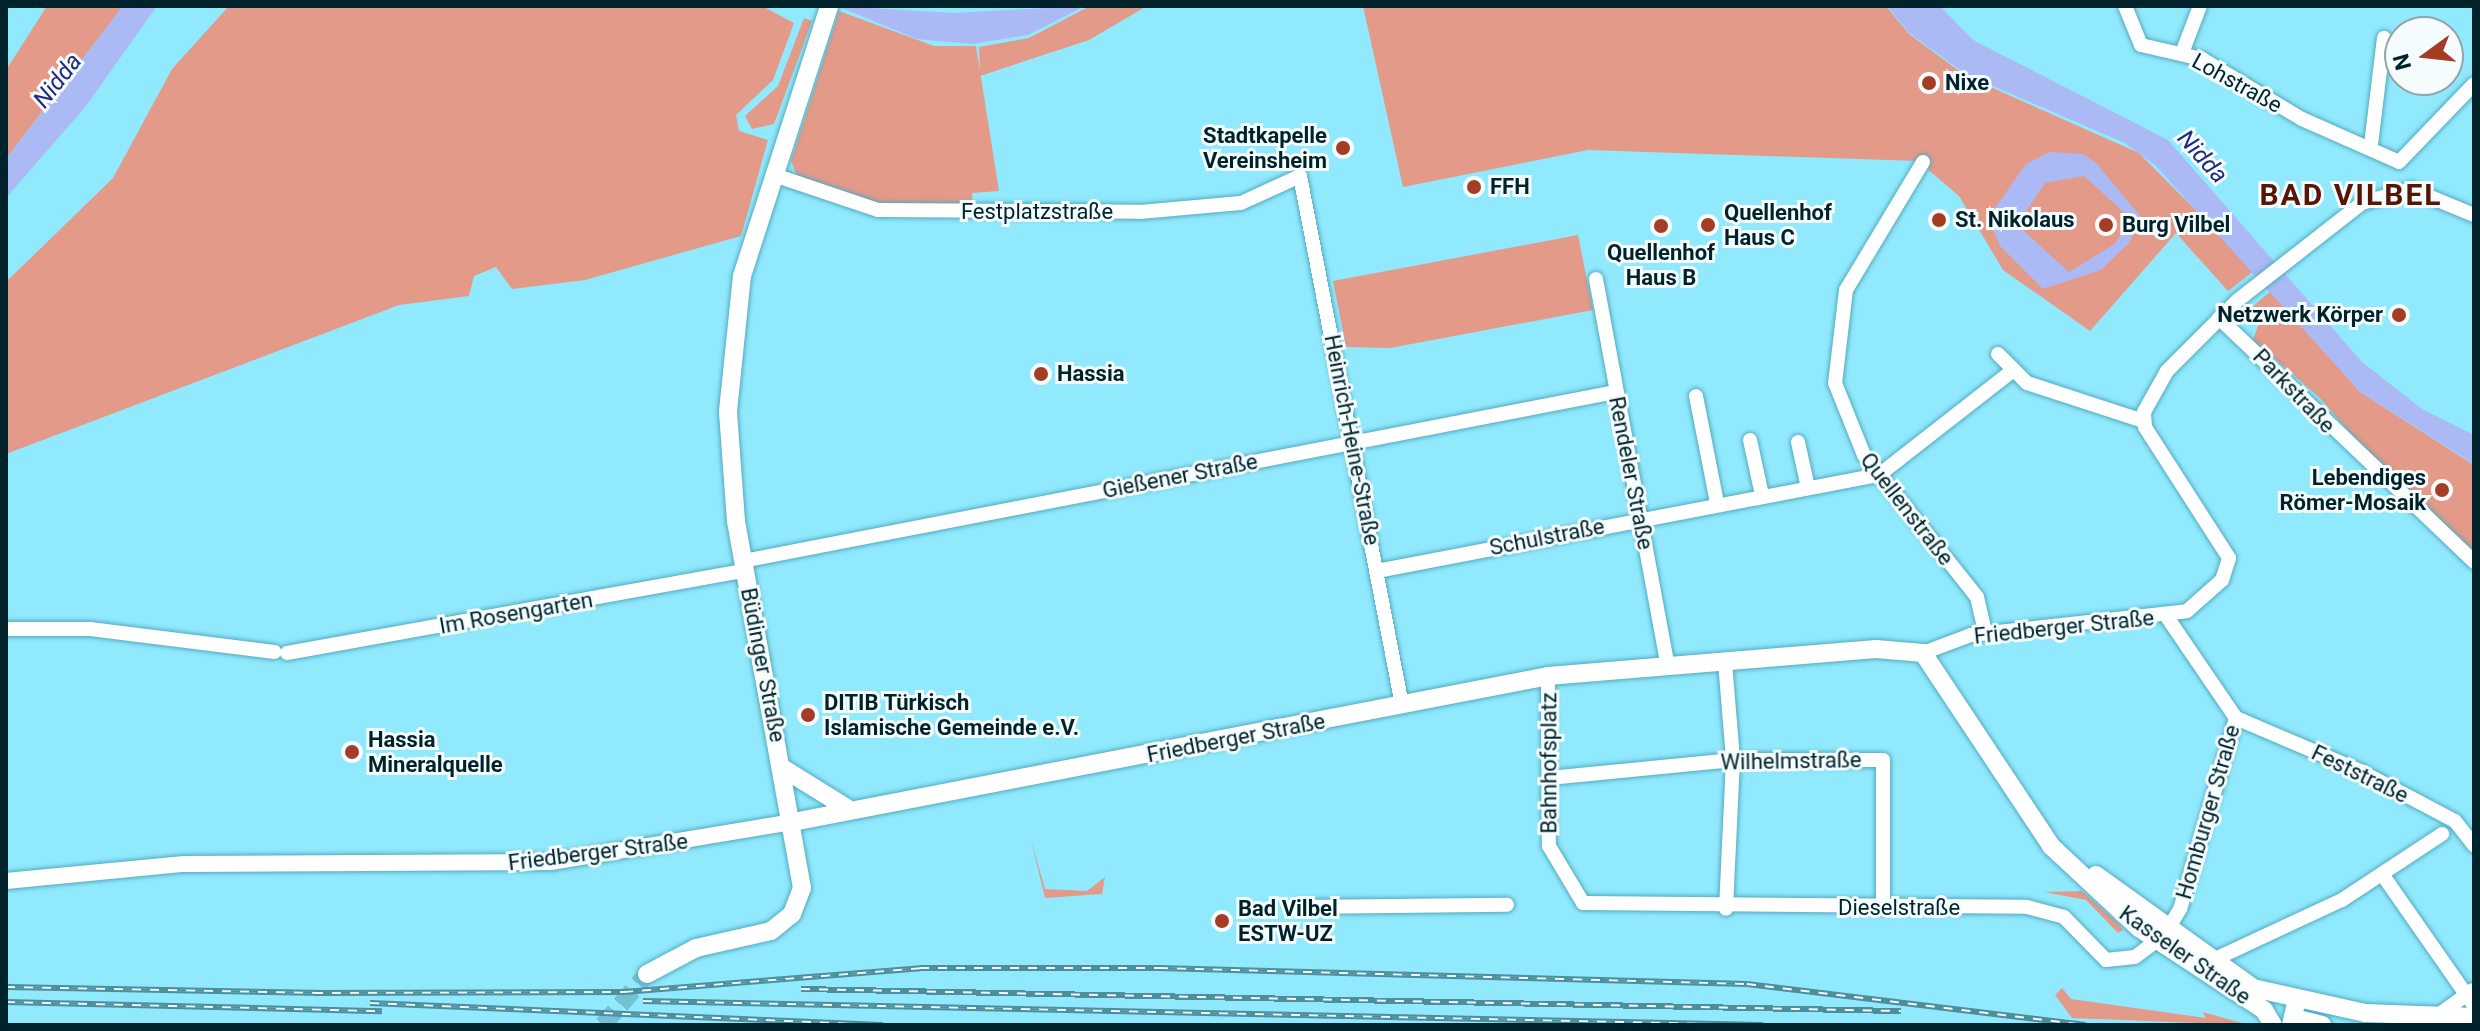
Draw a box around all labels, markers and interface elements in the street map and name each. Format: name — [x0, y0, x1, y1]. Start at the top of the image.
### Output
north arrow — [2384, 16, 2464, 96]
water label: Nidda — [28, 48, 88, 114]
street label: Lohstraße — [2187, 48, 2287, 118]
text: N — [2388, 51, 2416, 73]
place label: Nixe — [1945, 70, 1989, 96]
marker: Nixe — [1920, 74, 1938, 92]
place label: Stadtkapelle Vereinsheim — [1203, 122, 1327, 174]
water label: Nidda — [2171, 125, 2233, 189]
marker: Stadtkapelle Vereinsheim — [1334, 139, 1352, 157]
place label: FFH — [1490, 174, 1530, 200]
district label: BAD VILBEL — [2259, 177, 2443, 213]
marker: FFH — [1465, 178, 1483, 196]
street label: Festplatzstraße — [961, 199, 1113, 225]
place label: Quellenhof Haus C — [1724, 199, 1832, 250]
place label: St. Nikolaus — [1955, 207, 2075, 233]
marker: St. Nikolaus — [1930, 211, 1948, 229]
place label: Burg Vilbel — [2122, 212, 2230, 238]
marker: Quellenhof Haus C — [1699, 216, 1717, 234]
marker: Burg Vilbel — [2097, 216, 2115, 234]
marker: Quellenhof Haus B — [1652, 217, 1670, 235]
place label: Quellenhof Haus B — [1607, 239, 1715, 290]
place label: Netzwerk Körper — [2217, 302, 2383, 328]
marker: Netzwerk Körper — [2390, 306, 2408, 324]
street label: Heinrich-Heine-Straße — [1319, 332, 1385, 548]
street label: Parkstraße — [2247, 343, 2341, 439]
place label: Hassia — [1057, 361, 1125, 387]
marker: Hassia — [1032, 365, 1050, 383]
street label: Rendeler Straße — [1603, 394, 1659, 552]
street label: Quellenstraße — [1855, 447, 1959, 571]
street label: Gießener Straße — [1100, 448, 1260, 504]
place label: Lebendiges Römer-Mosaik — [2279, 464, 2426, 516]
marker: Lebendiges Römer-Mosaik — [2433, 481, 2451, 499]
street label: Schulstraße — [1487, 513, 1607, 561]
street label: Büdinger Straße — [735, 586, 791, 744]
street label: Im Rosengarten — [437, 587, 595, 639]
street label: Friedberger Straße — [1973, 604, 2155, 650]
place label: DITIB Türkisch Islamische Gemeinde e.V. — [824, 689, 1079, 740]
street label: Bahnhofsplatz — [1536, 692, 1562, 834]
marker: DITIB Türkisch Islamische Gemeinde e.V. — [799, 706, 817, 724]
street label: Friedberger Straße — [1145, 708, 1327, 768]
street label: Homburger Straße — [2170, 722, 2246, 902]
place label: Hassia Mineralquelle — [368, 726, 503, 778]
street label: Feststraße — [2307, 739, 2413, 809]
marker: Hassia Mineralquelle — [343, 743, 361, 761]
street label: Wilhelmstraße — [1720, 747, 1862, 775]
street label: Friedberger Straße — [507, 828, 689, 876]
place label: Bad Vilbel ESTW-UZ — [1238, 895, 1338, 946]
street label: Dieselstraße — [1838, 895, 1960, 921]
street label: Kasseler Straße — [2114, 900, 2256, 1010]
marker: Bad Vilbel ESTW-UZ — [1213, 912, 1231, 930]

